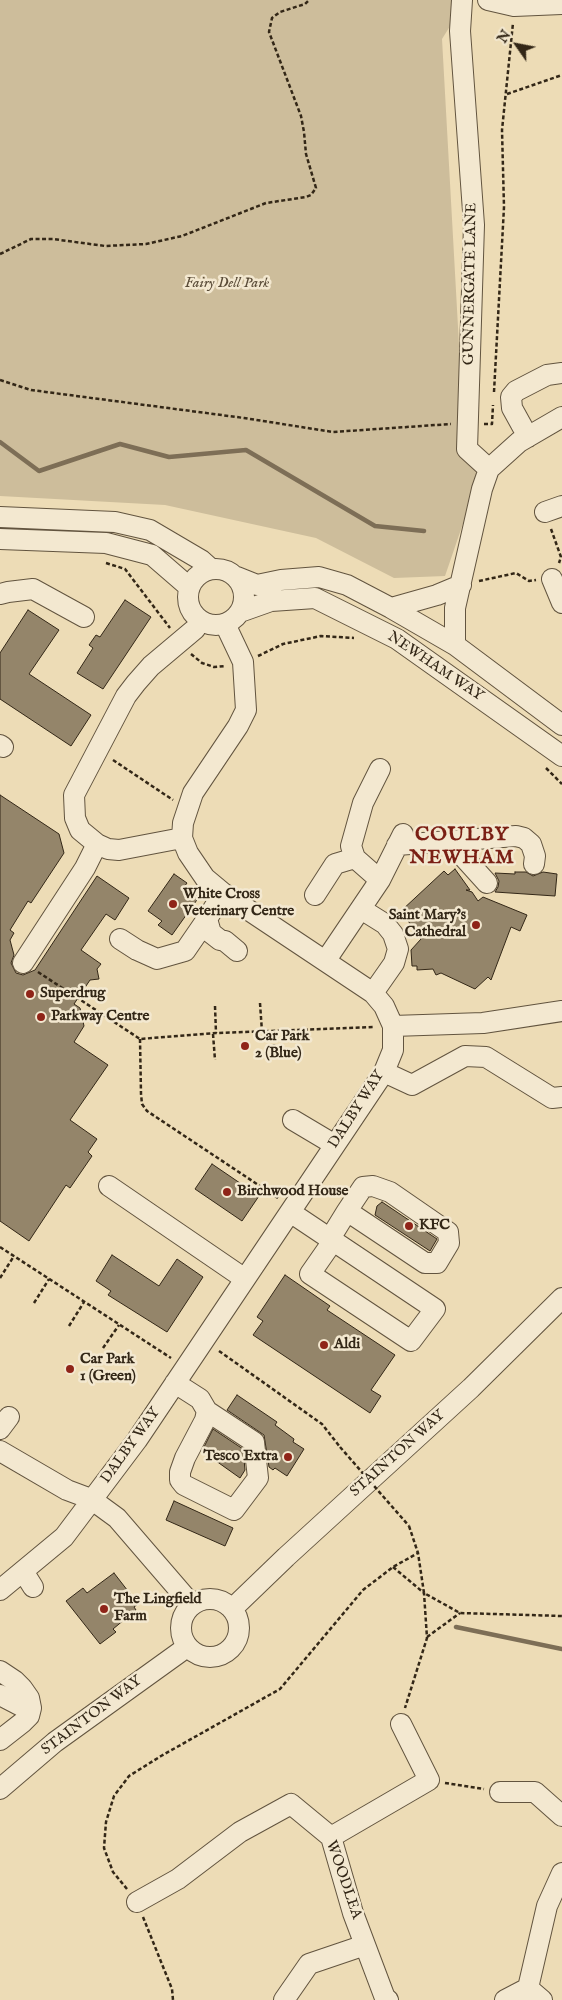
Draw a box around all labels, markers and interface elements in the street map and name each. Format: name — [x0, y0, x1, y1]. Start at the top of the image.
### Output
north arrow — [492, 20, 542, 70]
text: N — [494, 27, 515, 47]
street label: GUNNERGATE LANE — [461, 203, 481, 365]
park label: Fairy Dell Park — [185, 275, 269, 293]
street label: NEWHAM WAY — [384, 628, 486, 706]
district label: COULBY NEWHAM — [408, 824, 516, 871]
place label: White Cross Veterinary Centre — [183, 886, 294, 921]
marker: White Cross Veterinary Centre — [167, 898, 179, 910]
place label: Saint Mary's Cathedral — [389, 907, 466, 942]
marker: Saint Mary's Cathedral — [470, 919, 482, 931]
place label: Superdrug — [40, 985, 105, 1003]
marker: Superdrug — [24, 988, 36, 1000]
place label: Parkway Centre — [51, 1008, 149, 1026]
marker: Parkway Centre — [35, 1011, 47, 1023]
place label: Car Park 2 (Blue) — [255, 1028, 310, 1063]
marker: Car Park 2 (Blue) — [239, 1040, 251, 1052]
street label: DALBY WAY — [325, 1068, 389, 1152]
place label: Birchwood House — [237, 1183, 348, 1201]
marker: Birchwood House — [221, 1186, 233, 1198]
place label: KFC — [419, 1217, 450, 1235]
marker: KFC — [403, 1220, 415, 1232]
place label: Aldi — [334, 1336, 360, 1354]
marker: Aldi — [318, 1339, 330, 1351]
place label: Car Park 1 (Green) — [80, 1351, 136, 1386]
marker: Car Park 1 (Green) — [64, 1363, 76, 1375]
street label: DALBY WAY — [97, 1405, 165, 1487]
street label: STAINTON WAY — [347, 1407, 449, 1501]
place label: Tesco Extra — [204, 1448, 278, 1466]
marker: Tesco Extra — [282, 1451, 294, 1463]
place label: The Lingfield Farm — [114, 1591, 202, 1626]
marker: The Lingfield Farm — [98, 1603, 110, 1615]
street label: STAINTON WAY — [38, 1672, 146, 1760]
street label: WOODLEA — [321, 1838, 365, 1922]

